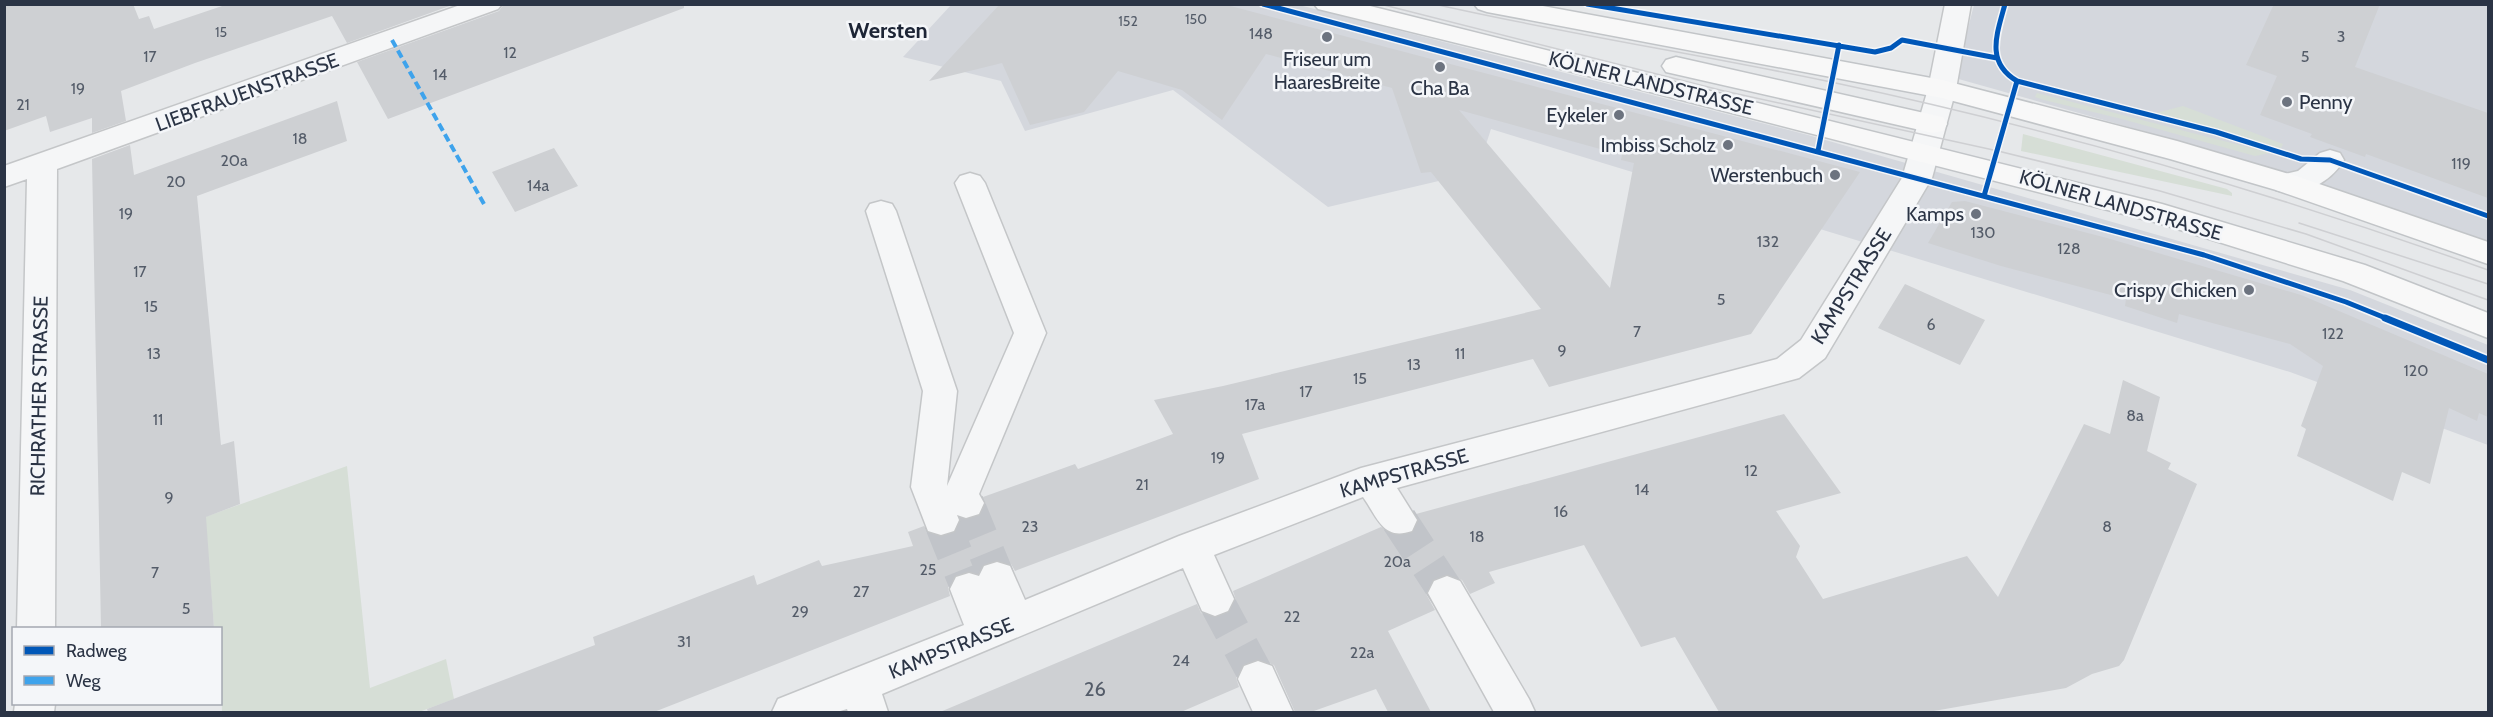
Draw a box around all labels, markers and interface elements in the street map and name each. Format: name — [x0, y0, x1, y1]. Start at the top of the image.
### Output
house number: 150 — [1185, 10, 1207, 28]
house number: 152 — [1118, 12, 1138, 30]
district label: Wersten — [848, 17, 928, 44]
house number: 15 — [215, 23, 227, 41]
house number: 148 — [1249, 24, 1273, 43]
house number: 3 — [2337, 27, 2345, 46]
marker: Friseur um HaaresBreite — [1320, 30, 1334, 44]
house number: 12 — [503, 43, 517, 62]
street label: KÖLNER LANDSTRASSE — [1546, 46, 1756, 120]
house number: 17 — [143, 47, 157, 66]
place label: Friseur um HaaresBreite — [1274, 47, 1380, 94]
house number: 5 — [2301, 47, 2309, 66]
street label: LIEBFRAUENSTRASSE — [152, 48, 342, 136]
marker: Cha Ba — [1433, 60, 1447, 74]
house number: 14 — [433, 65, 447, 84]
place label: Cha Ba — [1411, 76, 1470, 100]
house number: 19 — [71, 79, 85, 98]
place label: Penny — [2299, 90, 2353, 114]
house number: 21 — [16, 95, 30, 114]
marker: Penny — [2280, 95, 2294, 109]
place label: Eykeler — [1546, 103, 1608, 127]
marker: Eykeler — [1612, 108, 1626, 122]
house number: 18 — [293, 129, 307, 148]
place label: Imbiss Scholz — [1600, 133, 1716, 157]
marker: Imbiss Scholz — [1721, 138, 1735, 152]
house number: 20a — [220, 151, 248, 170]
house number: 119 — [2451, 154, 2471, 173]
place label: Werstenbuch — [1710, 163, 1823, 187]
street label: KÖLNER LANDSTRASSE — [2017, 165, 2225, 245]
marker: Werstenbuch — [1828, 168, 1842, 182]
house number: 20 — [166, 172, 186, 191]
house number: 14a — [527, 176, 549, 195]
place label: Kamps — [1906, 202, 1964, 226]
house number: 19 — [119, 204, 133, 223]
marker: Kamps — [1969, 207, 1983, 221]
house number: 130 — [1970, 223, 1996, 242]
street label: KAMPSTRASSE — [1806, 224, 1896, 348]
house number: 132 — [1757, 232, 1779, 251]
house number: 128 — [2057, 239, 2081, 258]
house number: 17 — [133, 262, 147, 281]
place label: Crispy Chicken — [2114, 278, 2237, 302]
marker: Crispy Chicken — [2242, 283, 2256, 297]
house number: 5 — [1717, 290, 1725, 309]
street label: RICHRATHER STRASSE — [25, 296, 53, 496]
house number: 15 — [144, 297, 158, 316]
house number: 6 — [1926, 315, 1936, 334]
house number: 7 — [1633, 322, 1641, 341]
house number: 122 — [2322, 324, 2344, 343]
house number: 9 — [1557, 341, 1567, 360]
house number: 13 — [147, 344, 161, 363]
house number: 11 — [1455, 344, 1465, 363]
house number: 13 — [1407, 355, 1421, 374]
house number: 120 — [2404, 361, 2428, 380]
house number: 15 — [1353, 369, 1367, 388]
house number: 17 — [1299, 382, 1313, 401]
house number: 17a — [1245, 395, 1266, 414]
house number: 8a — [2126, 406, 2144, 425]
house number: 11 — [153, 410, 163, 429]
street label: KAMPSTRASSE — [1337, 443, 1471, 503]
house number: 19 — [1211, 448, 1225, 467]
house number: 12 — [1744, 461, 1758, 480]
house number: 21 — [1135, 475, 1149, 494]
house number: 14 — [1635, 480, 1649, 499]
house number: 9 — [164, 488, 174, 507]
house number: 16 — [1554, 502, 1568, 521]
house number: 23 — [1021, 517, 1039, 536]
house number: 8 — [2102, 517, 2112, 536]
house number: 18 — [1470, 527, 1484, 546]
house number: 20a — [1383, 552, 1411, 571]
house number: 25 — [919, 560, 937, 579]
house number: 7 — [151, 563, 159, 582]
house number: 27 — [853, 582, 869, 601]
house number: 5 — [182, 599, 190, 618]
house number: 29 — [791, 602, 809, 621]
house number: 22 — [1284, 607, 1300, 626]
street label: KAMPSTRASSE — [885, 612, 1017, 684]
legend — [12, 627, 222, 705]
house number: 31 — [677, 632, 691, 651]
text: Radweg — [66, 640, 128, 662]
house number: 22a — [1350, 643, 1375, 662]
house number: 24 — [1172, 651, 1190, 670]
text: Weg — [66, 670, 102, 692]
house number: 26 — [1084, 677, 1106, 701]

